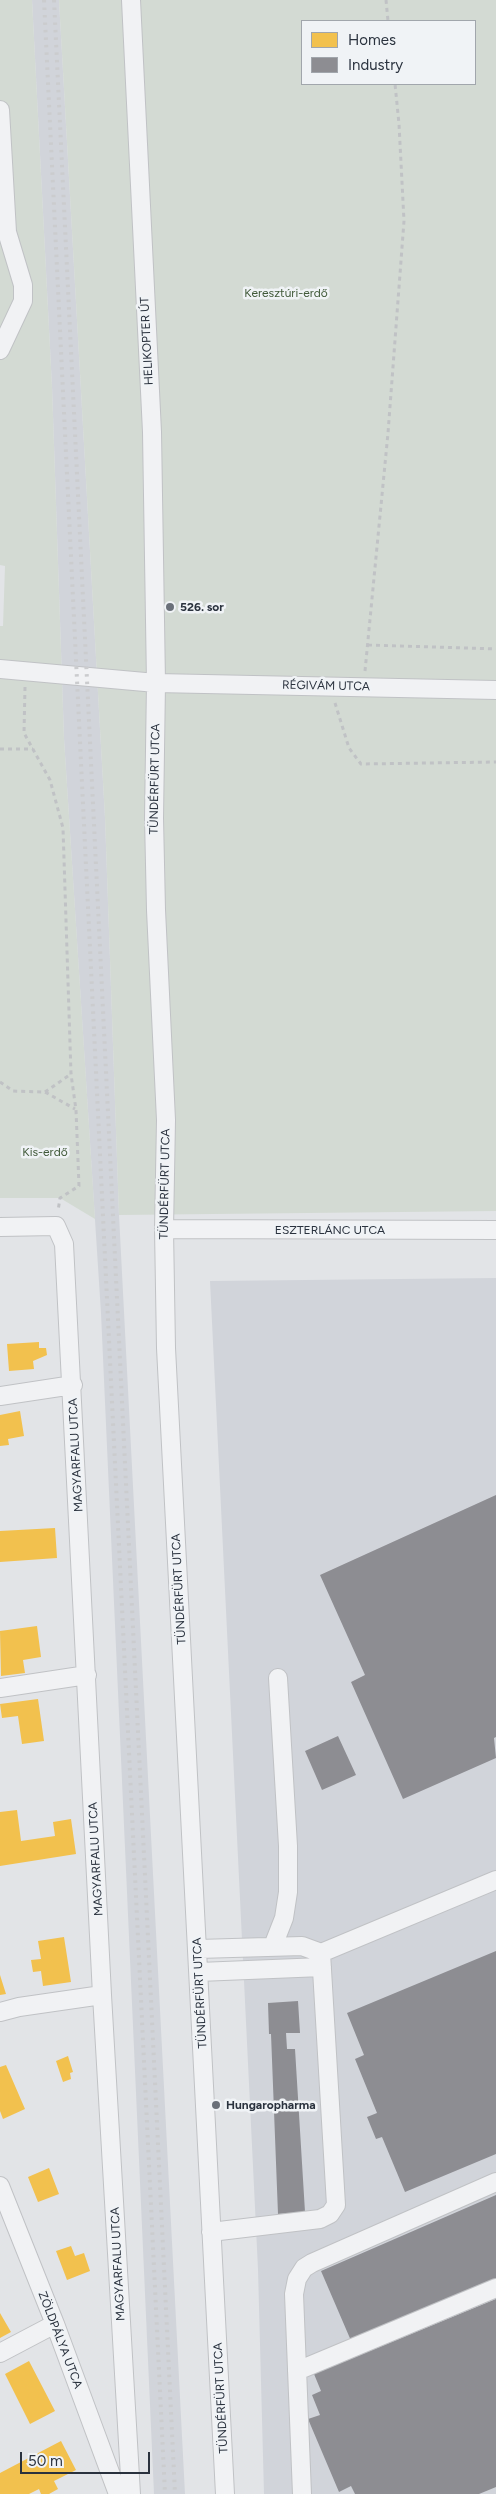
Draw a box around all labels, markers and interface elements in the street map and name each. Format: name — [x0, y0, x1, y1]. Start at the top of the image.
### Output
legend — [301, 20, 476, 85]
text: Homes — [348, 31, 396, 49]
text: Industry — [348, 56, 403, 74]
park label: Keresztúri-erdő — [244, 286, 328, 300]
street label: HELIKOPTER ÚT — [137, 296, 157, 386]
place label: 526. sor — [180, 600, 224, 614]
marker: 526. sor — [164, 601, 176, 613]
street label: RÉGIVÁM UTCA — [282, 678, 370, 694]
street label: TÜNDÉRFÜRT UTCA — [147, 723, 163, 835]
street label: TÜNDÉRFÜRT UTCA — [157, 1128, 173, 1240]
park label: Kis-erdő — [22, 1145, 68, 1159]
street label: ESZTERLÁNC UTCA — [275, 1223, 385, 1237]
street label: MAGYARFALU UTCA — [66, 1398, 86, 1512]
street label: TÜNDÉRFÜRT UTCA — [169, 1533, 189, 1645]
street label: MAGYARFALU UTCA — [86, 1802, 106, 1916]
street label: TÜNDÉRFÜRT UTCA — [190, 1937, 210, 2049]
place label: Hungaropharma — [226, 2098, 316, 2112]
marker: Hungaropharma — [210, 2099, 222, 2111]
street label: MAGYARFALU UTCA — [108, 2207, 128, 2321]
street label: ZÖLDPÁLYA UTCA — [35, 2289, 85, 2391]
street label: TÜNDÉRFÜRT UTCA — [211, 2342, 231, 2454]
scale bar — [22, 2442, 152, 2474]
text: 50 m — [28, 2452, 63, 2470]

